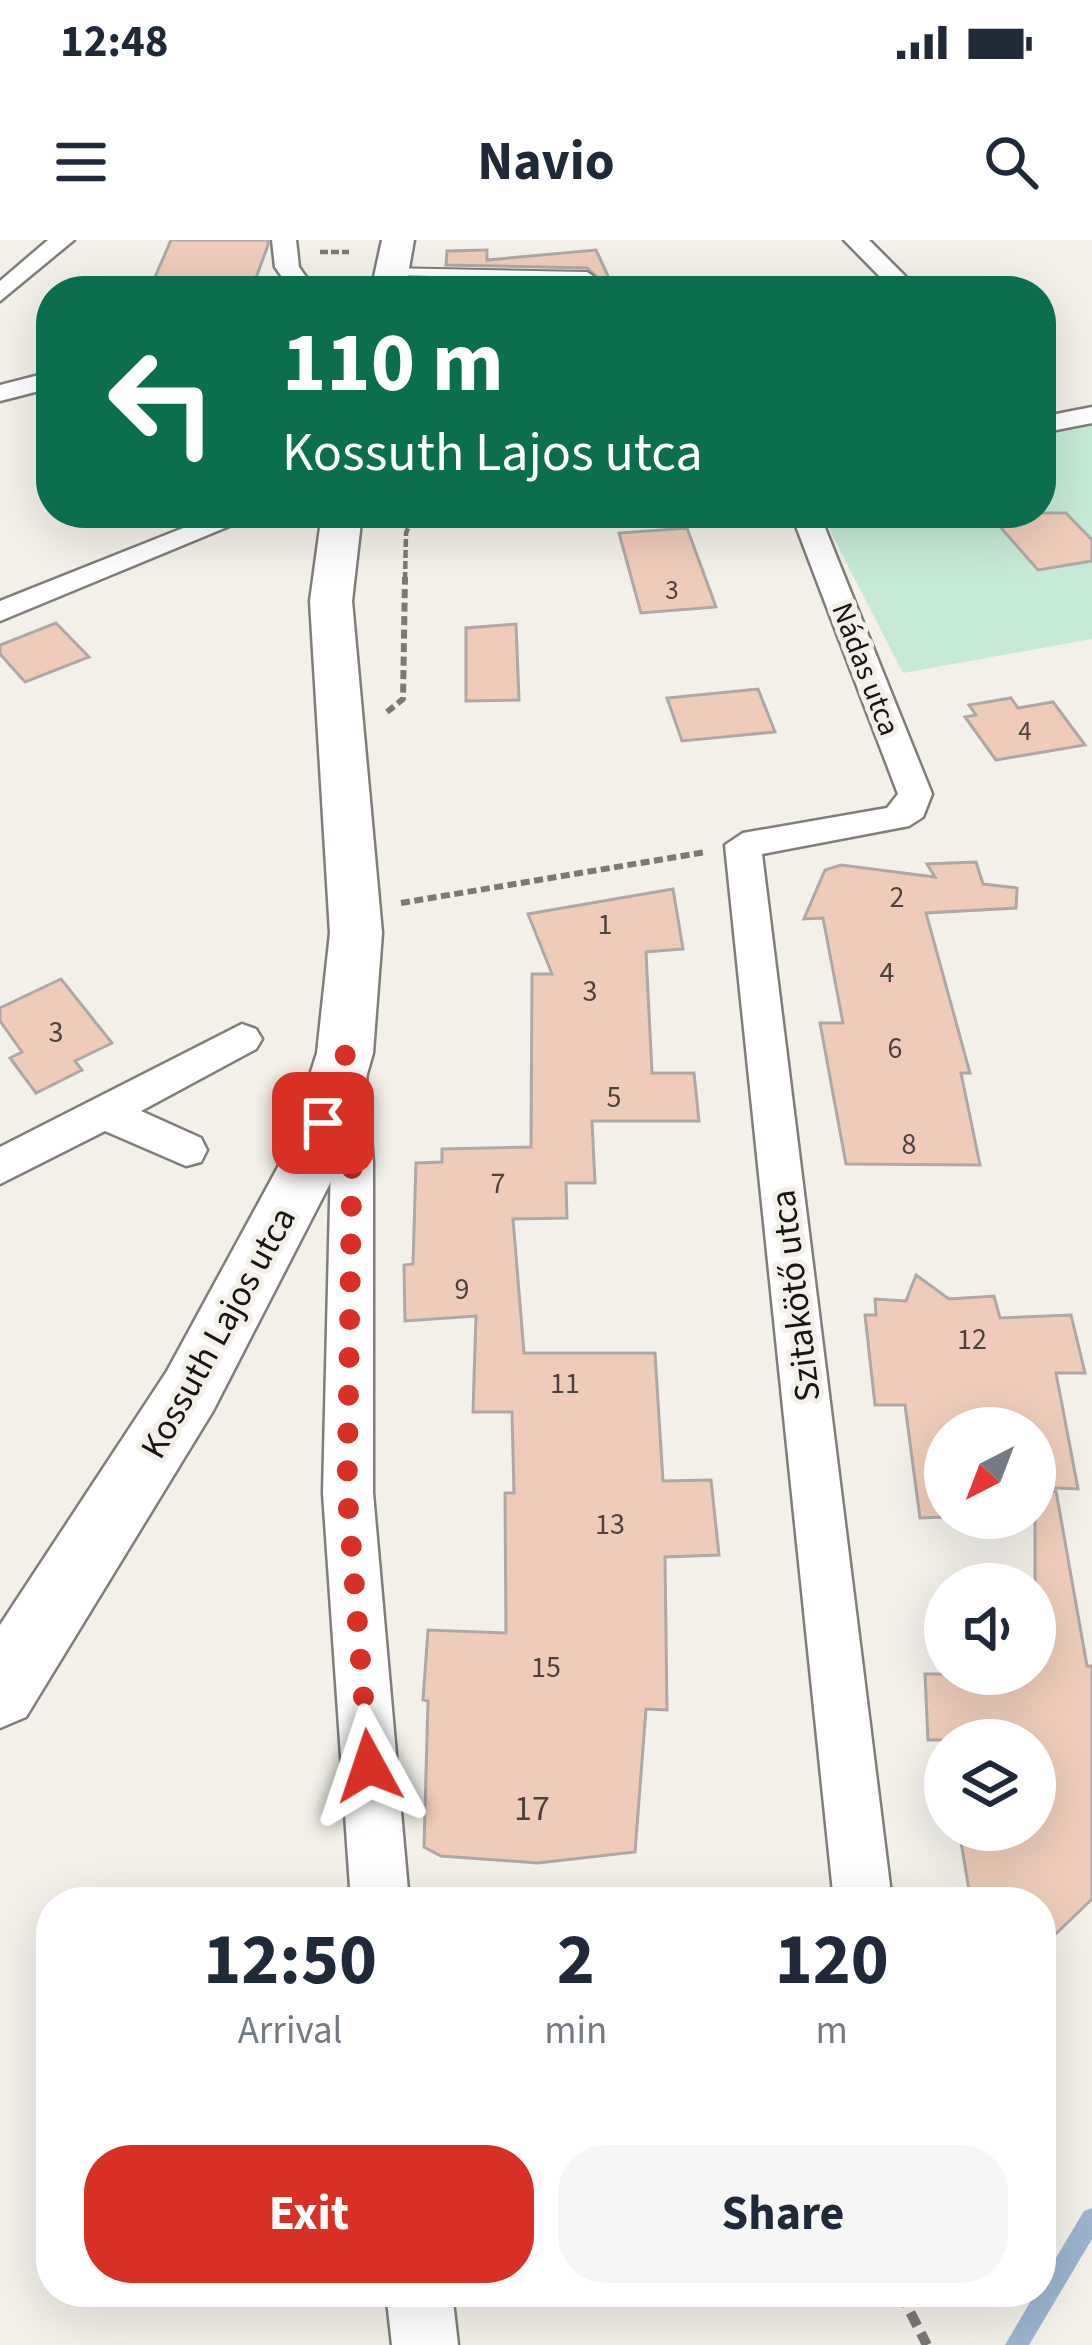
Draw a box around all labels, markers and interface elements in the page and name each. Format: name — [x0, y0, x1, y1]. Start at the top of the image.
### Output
text: 12:48 — [60, 10, 169, 74]
text: Navio — [477, 124, 615, 201]
icon: menu — [48, 129, 114, 195]
icon: search — [978, 129, 1044, 195]
text: 110 m — [282, 304, 504, 424]
icon: left — [84, 324, 240, 480]
text: Kossuth Lajos utca — [282, 415, 703, 492]
house number: 3 — [665, 571, 679, 610]
street label: Nádas utca — [820, 596, 911, 742]
house number: 4 — [1018, 712, 1032, 751]
house number: 2 — [890, 876, 904, 919]
house number: 1 — [598, 903, 612, 946]
house number: 4 — [880, 951, 895, 994]
house number: 3 — [583, 970, 597, 1013]
house number: 3 — [49, 1011, 63, 1054]
house number: 6 — [888, 1027, 902, 1070]
pin — [272, 1072, 374, 1174]
house number: 5 — [607, 1076, 621, 1119]
icon: arrive — [290, 1090, 356, 1156]
house number: 8 — [902, 1123, 916, 1166]
house number: 7 — [491, 1162, 505, 1205]
street label: Szitakötő utca — [757, 1187, 834, 1405]
street label: Kossuth Lajos utca — [128, 1198, 309, 1468]
house number: 9 — [455, 1268, 469, 1311]
house number: 12 — [957, 1318, 987, 1361]
house number: 11 — [550, 1362, 580, 1405]
north arrow — [924, 1407, 1056, 1539]
map controls — [924, 1407, 1056, 1851]
house number: 13 — [595, 1503, 625, 1546]
button: sound — [924, 1563, 1056, 1695]
house number: 15 — [531, 1646, 561, 1689]
position arrow — [306, 1703, 432, 1829]
button: layers — [924, 1719, 1056, 1851]
house number: 17 — [514, 1783, 550, 1834]
text: 12:50 — [203, 1909, 377, 2012]
text: 2 — [557, 1909, 595, 2012]
text: 120 — [775, 1909, 889, 2012]
text: Arrival — [238, 2003, 343, 2059]
text: min — [544, 2003, 607, 2059]
text: m — [816, 2003, 848, 2059]
button: Exit — [84, 2145, 534, 2283]
button: Share — [558, 2145, 1008, 2283]

